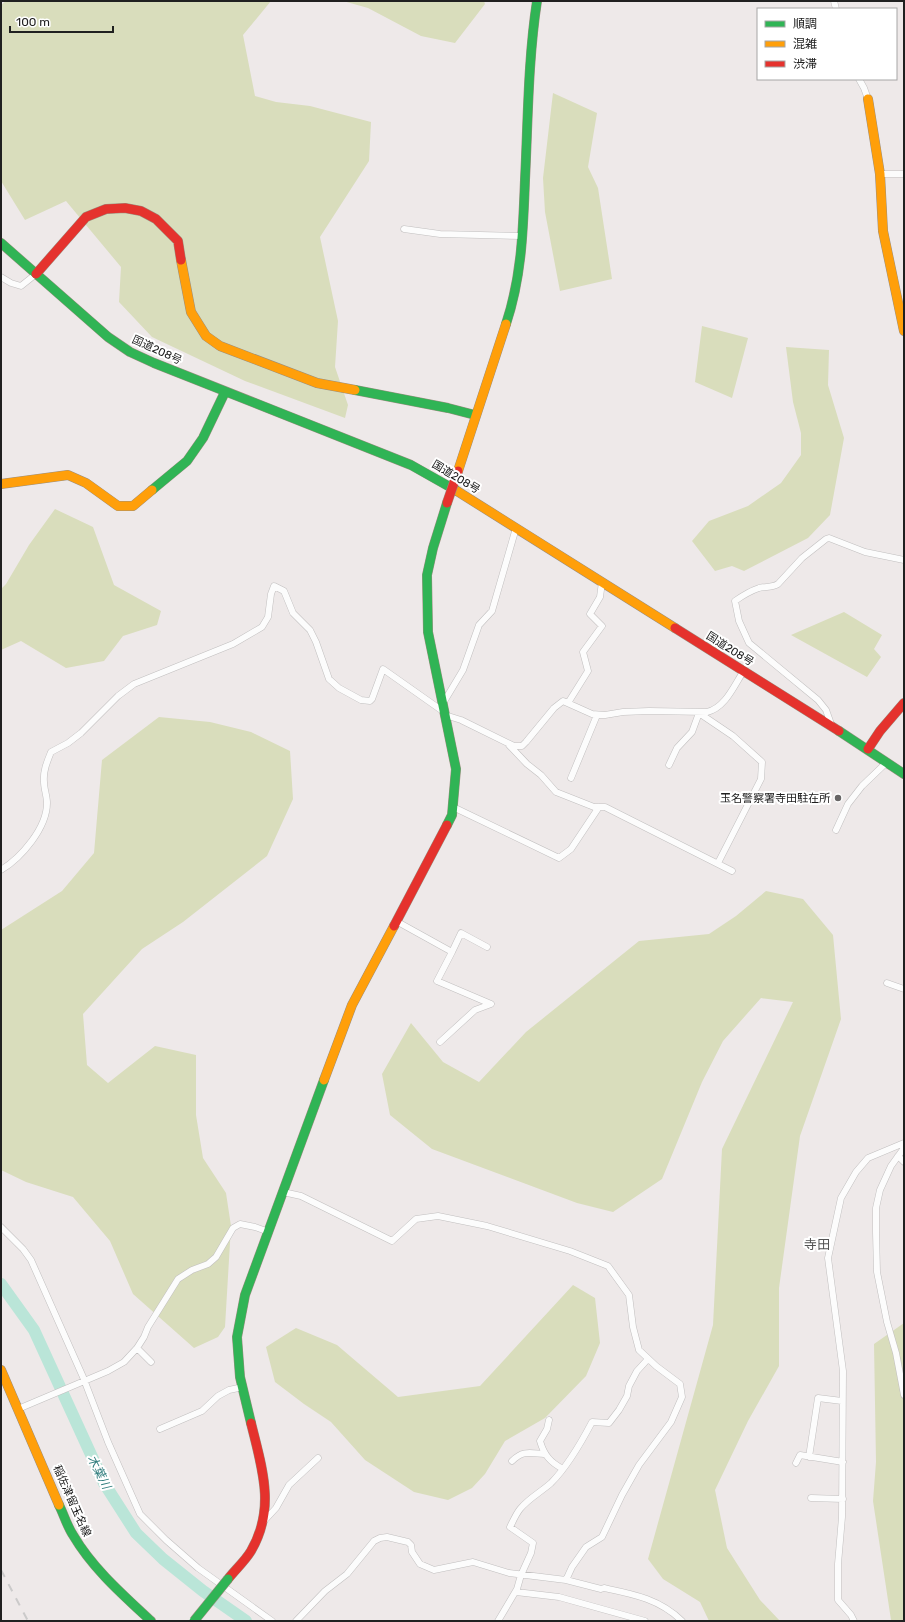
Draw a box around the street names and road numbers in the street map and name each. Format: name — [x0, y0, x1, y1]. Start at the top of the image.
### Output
street label: 国道208号 — [130, 333, 184, 367]
street label: 国道208号 — [430, 458, 482, 496]
street label: 国道208号 — [704, 629, 756, 669]
street label: 稲佐津留玉名線 — [50, 1463, 94, 1539]

